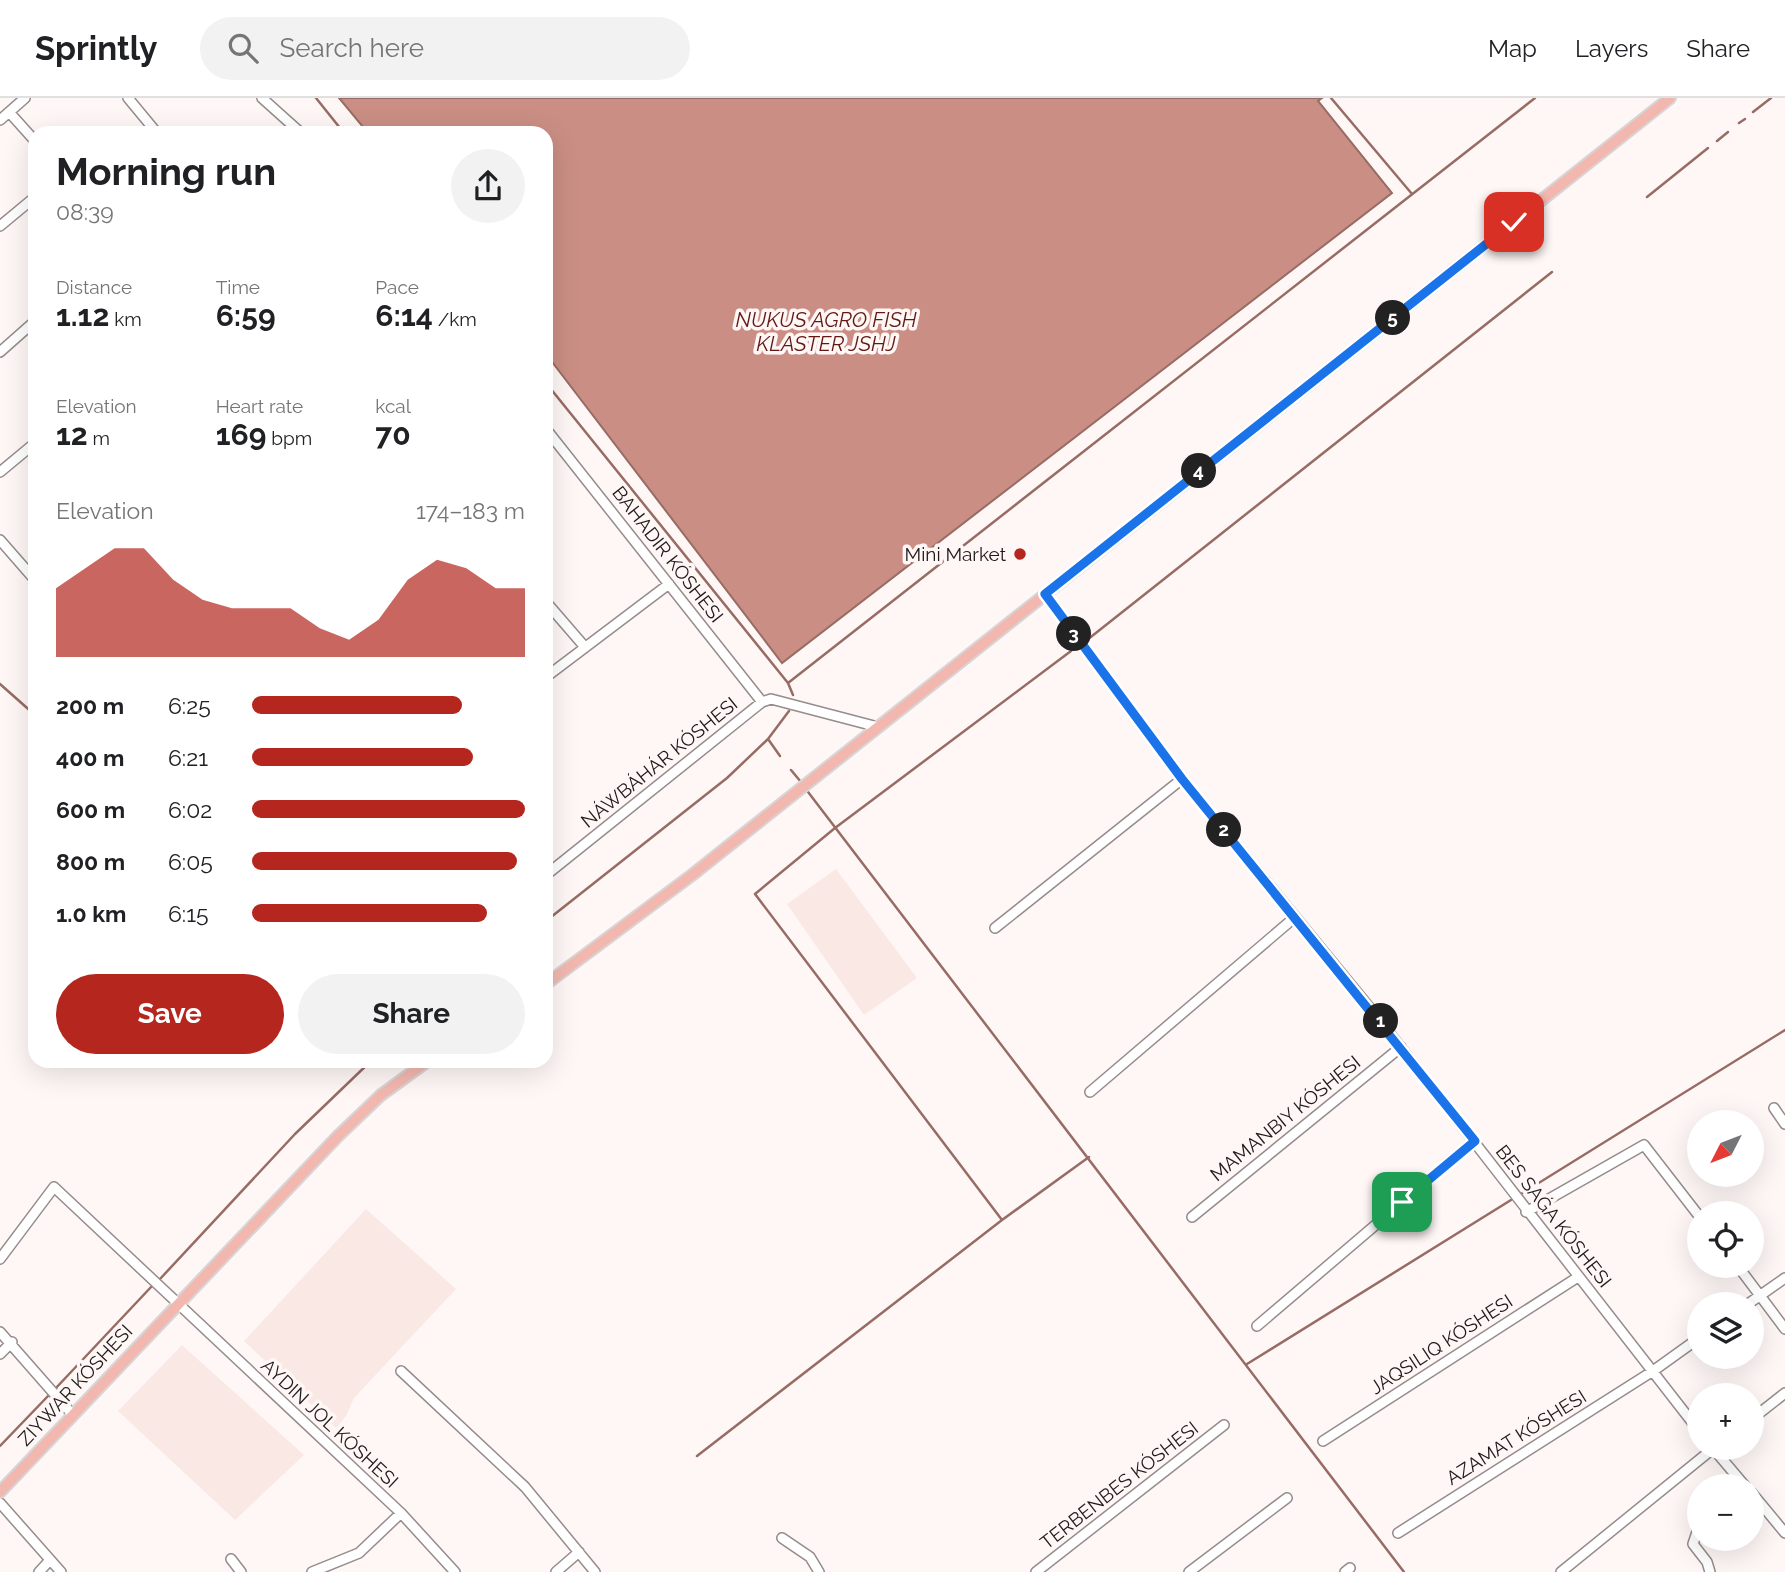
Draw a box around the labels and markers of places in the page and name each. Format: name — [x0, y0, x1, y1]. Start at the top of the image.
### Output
pin — [1484, 192, 1544, 252]
pin: 5 — [1376, 300, 1410, 336]
pin: 4 — [1182, 454, 1216, 488]
place label: Mini Market — [905, 543, 1007, 565]
marker: Mini Market — [1012, 546, 1028, 562]
pin: 3 — [1056, 616, 1092, 652]
pin: 2 — [1206, 812, 1242, 848]
pin: 1 — [1364, 1004, 1398, 1038]
pin — [1372, 1172, 1432, 1232]

